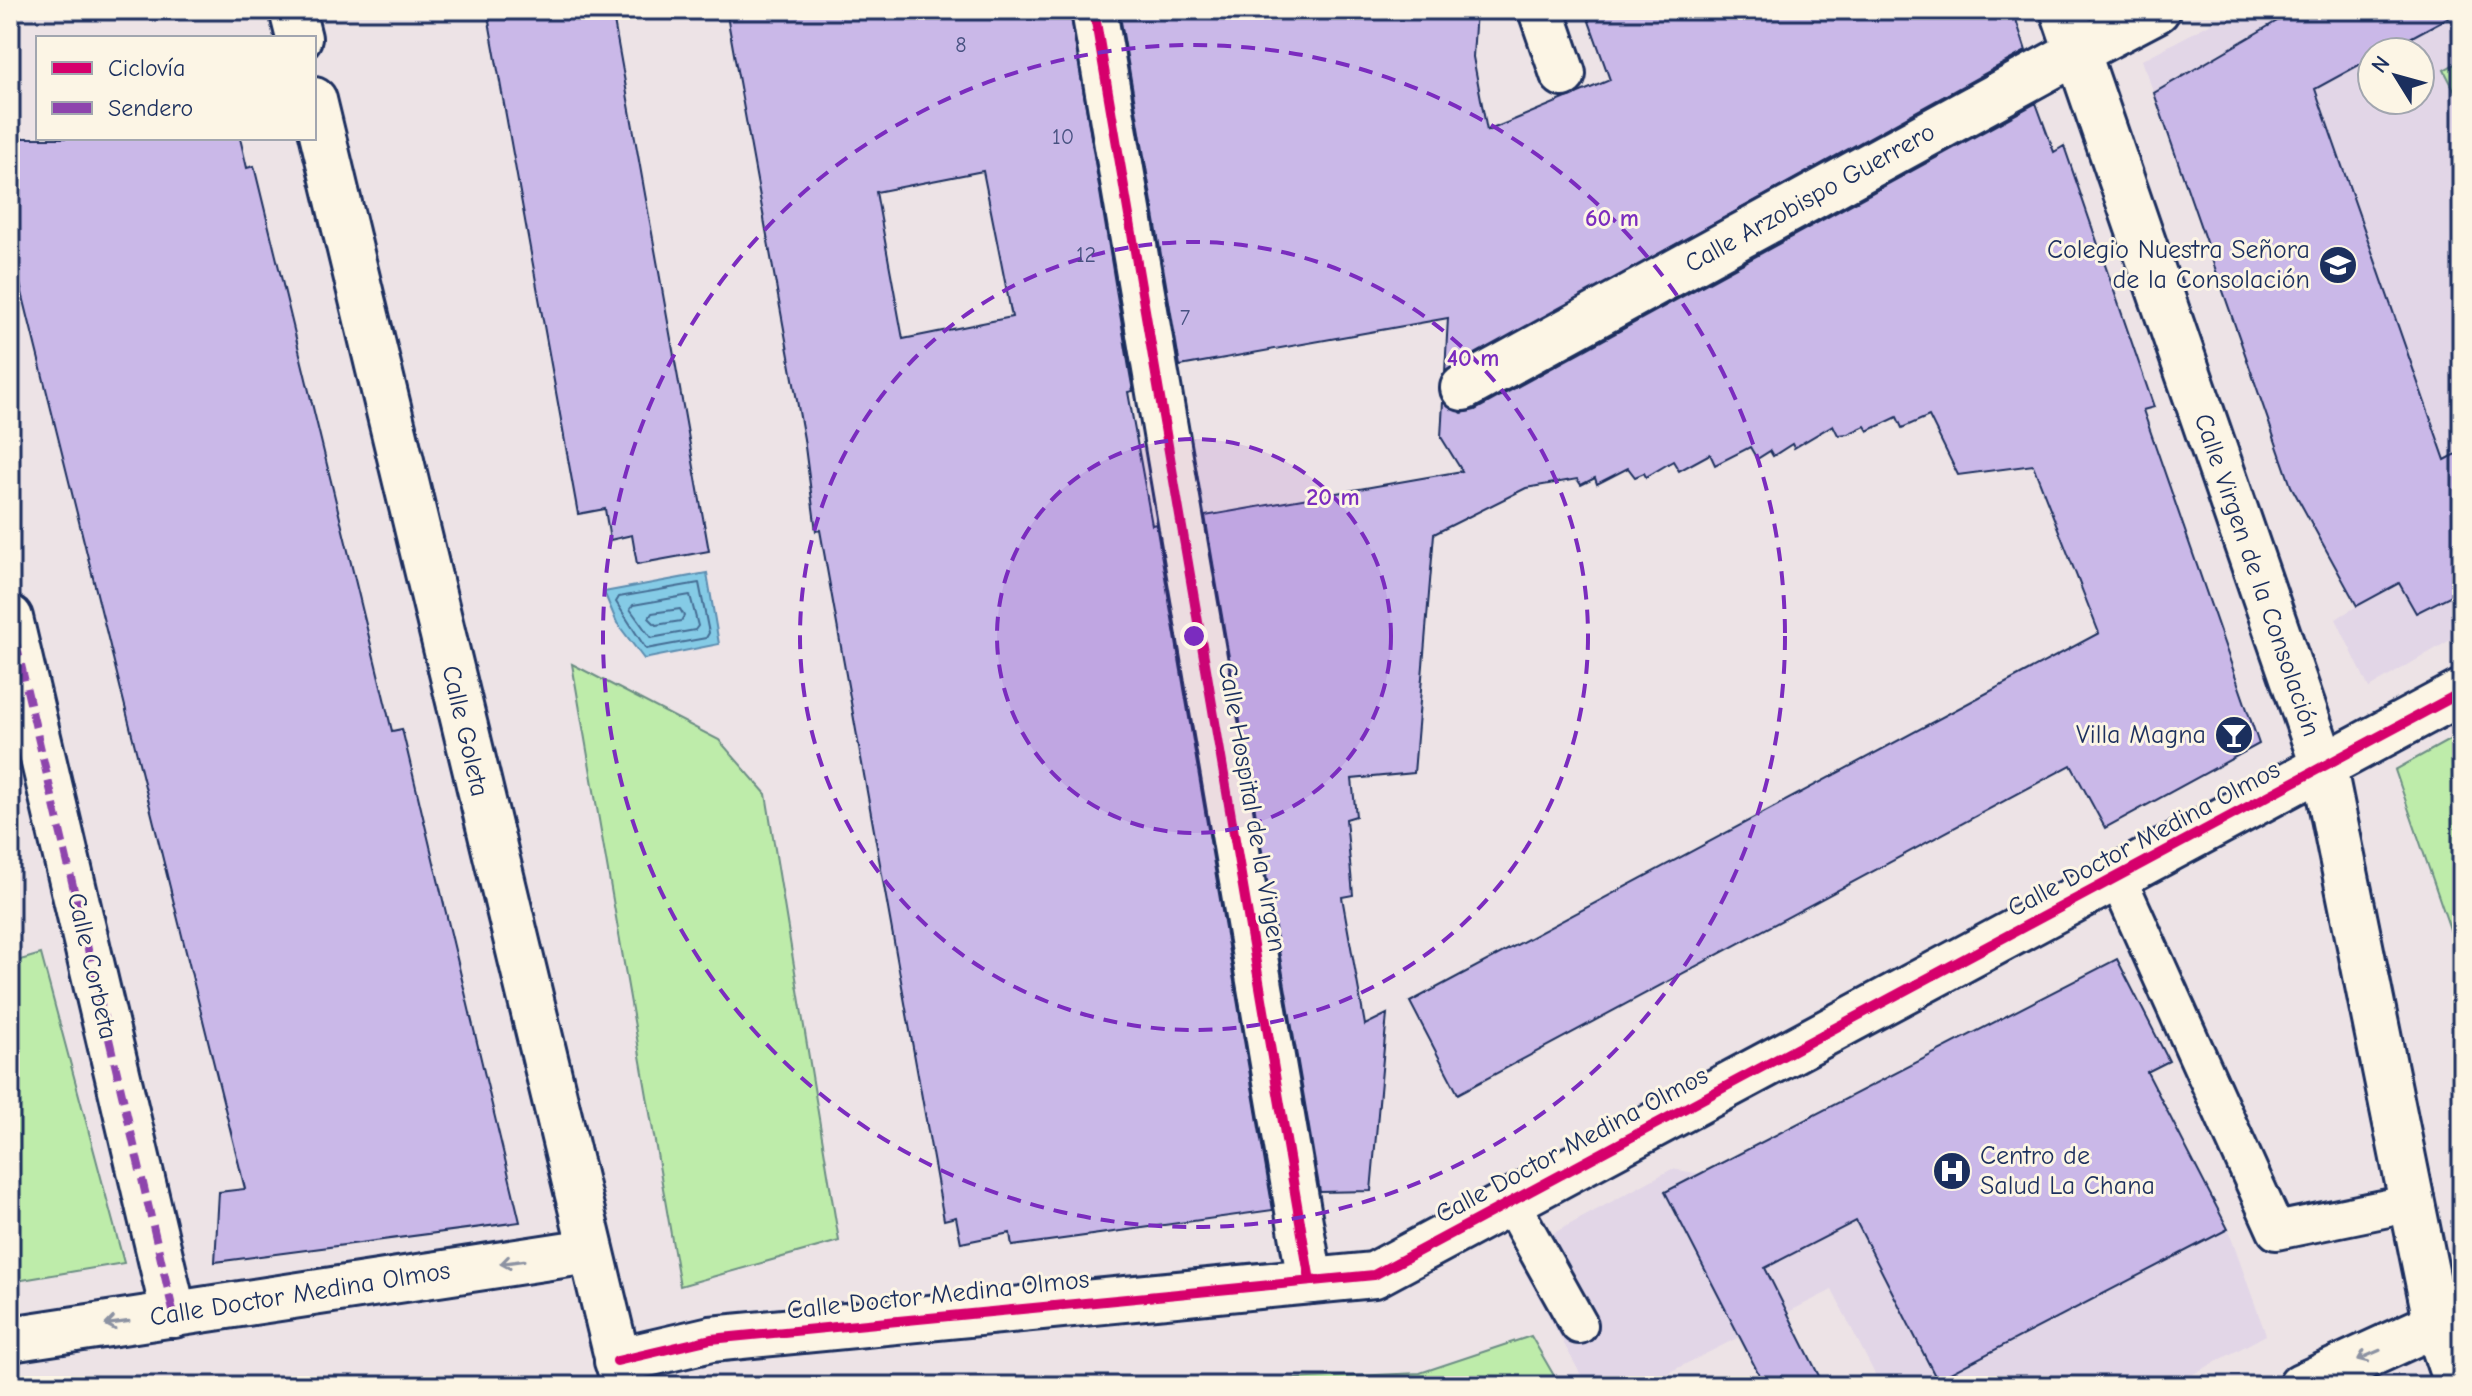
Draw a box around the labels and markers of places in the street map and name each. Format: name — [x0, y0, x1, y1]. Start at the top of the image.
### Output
place label: Colegio Nuestra Señora de la Consolación — [2047, 235, 2310, 295]
school or university icon: Colegio Nuestra Señora de la Consolación — [2317, 244, 2359, 286]
centre of rings — [1180, 622, 1208, 650]
bar icon: Villa Magna — [2213, 714, 2255, 756]
place label: Villa Magna — [2076, 720, 2206, 750]
place label: Centro de Salud La Chana — [1980, 1141, 2155, 1201]
hospital icon: Centro de Salud La Chana — [1931, 1150, 1973, 1192]

